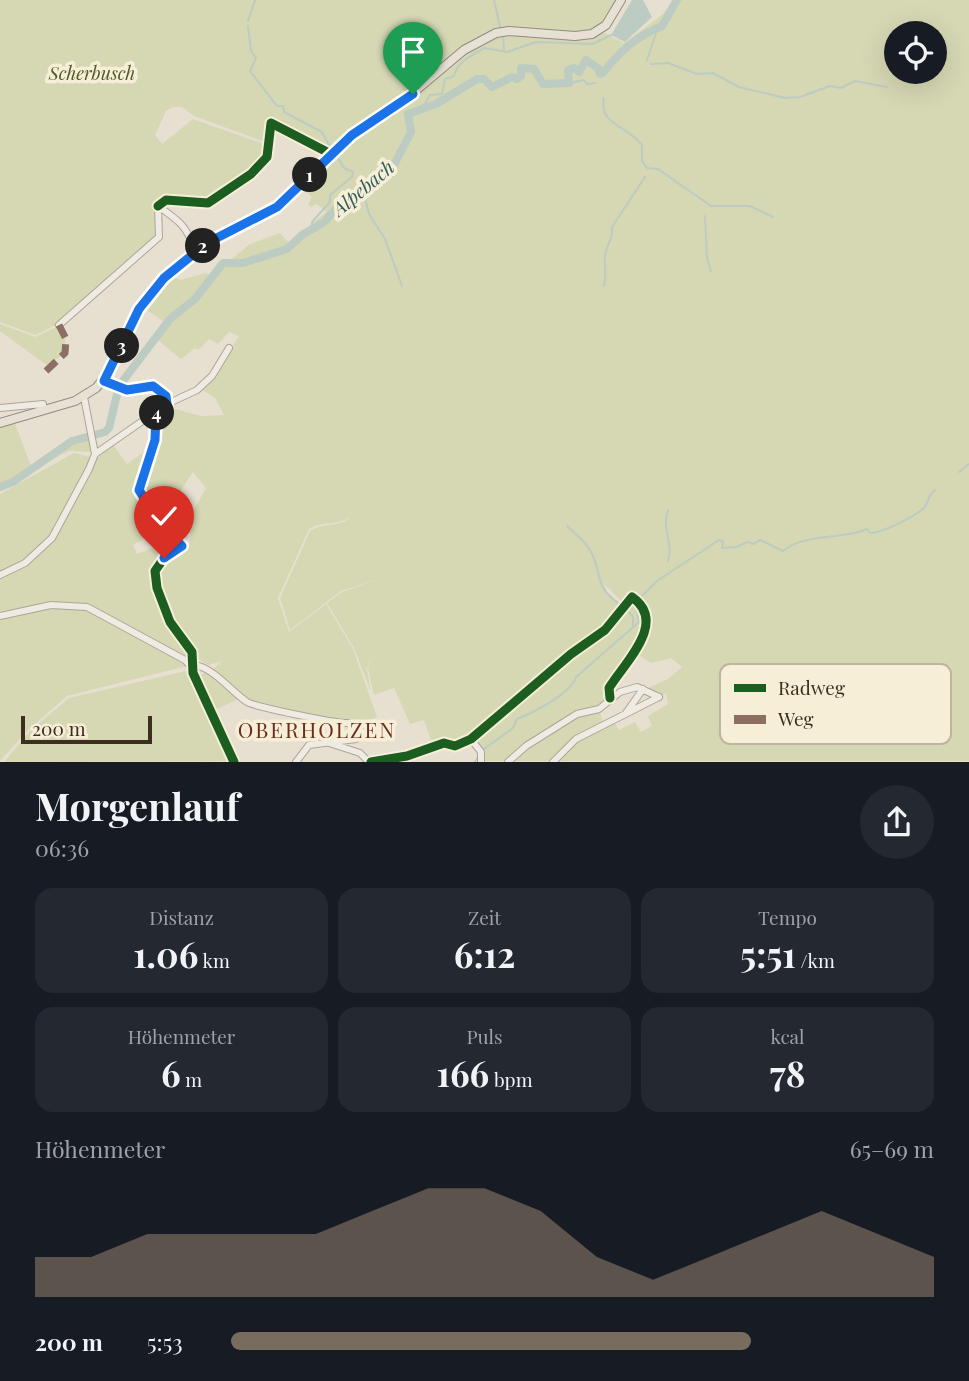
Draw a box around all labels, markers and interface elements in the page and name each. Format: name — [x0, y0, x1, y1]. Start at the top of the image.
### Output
map controls — [884, 21, 947, 84]
button: locate — [884, 21, 947, 84]
pin — [383, 22, 443, 94]
icon: arrive — [394, 33, 432, 71]
park label: Scherbusch — [48, 61, 135, 85]
water label: Alpebach — [324, 154, 399, 222]
pin: 1 — [292, 158, 328, 192]
text: 1 — [306, 161, 313, 187]
pin: 2 — [186, 229, 220, 264]
text: 2 — [198, 232, 207, 258]
pin: 3 — [104, 328, 140, 364]
text: 3 — [117, 332, 126, 358]
pin: 4 — [140, 396, 174, 430]
text: 4 — [151, 399, 162, 425]
pin — [134, 486, 194, 558]
icon: check — [145, 497, 183, 535]
legend — [720, 664, 951, 744]
text: Radweg — [778, 674, 845, 700]
text: Weg — [777, 705, 814, 731]
scale bar — [21, 712, 152, 744]
text: 200 m — [32, 715, 86, 741]
district label: OBERHOLZEN — [238, 715, 396, 743]
text: Morgenlauf — [35, 780, 239, 831]
button: share — [860, 785, 934, 859]
text: 06:36 — [35, 832, 89, 863]
text: Distanz — [149, 904, 214, 930]
text: Zeit — [468, 904, 501, 930]
text: Tempo — [758, 904, 817, 930]
text: 1.06 — [133, 930, 198, 977]
text: 6:12 — [454, 930, 515, 977]
text: 5:51 — [740, 930, 796, 977]
text: km — [198, 947, 230, 973]
text: /km — [796, 947, 835, 973]
text: Höhenmeter — [128, 1023, 235, 1049]
text: Puls — [466, 1023, 503, 1049]
text: kcal — [770, 1023, 805, 1049]
text: 6 — [161, 1049, 181, 1096]
text: 166 — [436, 1049, 489, 1096]
text: 78 — [770, 1049, 805, 1096]
text: m — [181, 1066, 202, 1092]
text: bpm — [489, 1066, 533, 1092]
text: Höhenmeter — [35, 1133, 165, 1164]
text: 65–69 m — [850, 1133, 934, 1164]
text: 200 m — [35, 1326, 103, 1357]
text: 5:53 — [147, 1326, 183, 1357]

